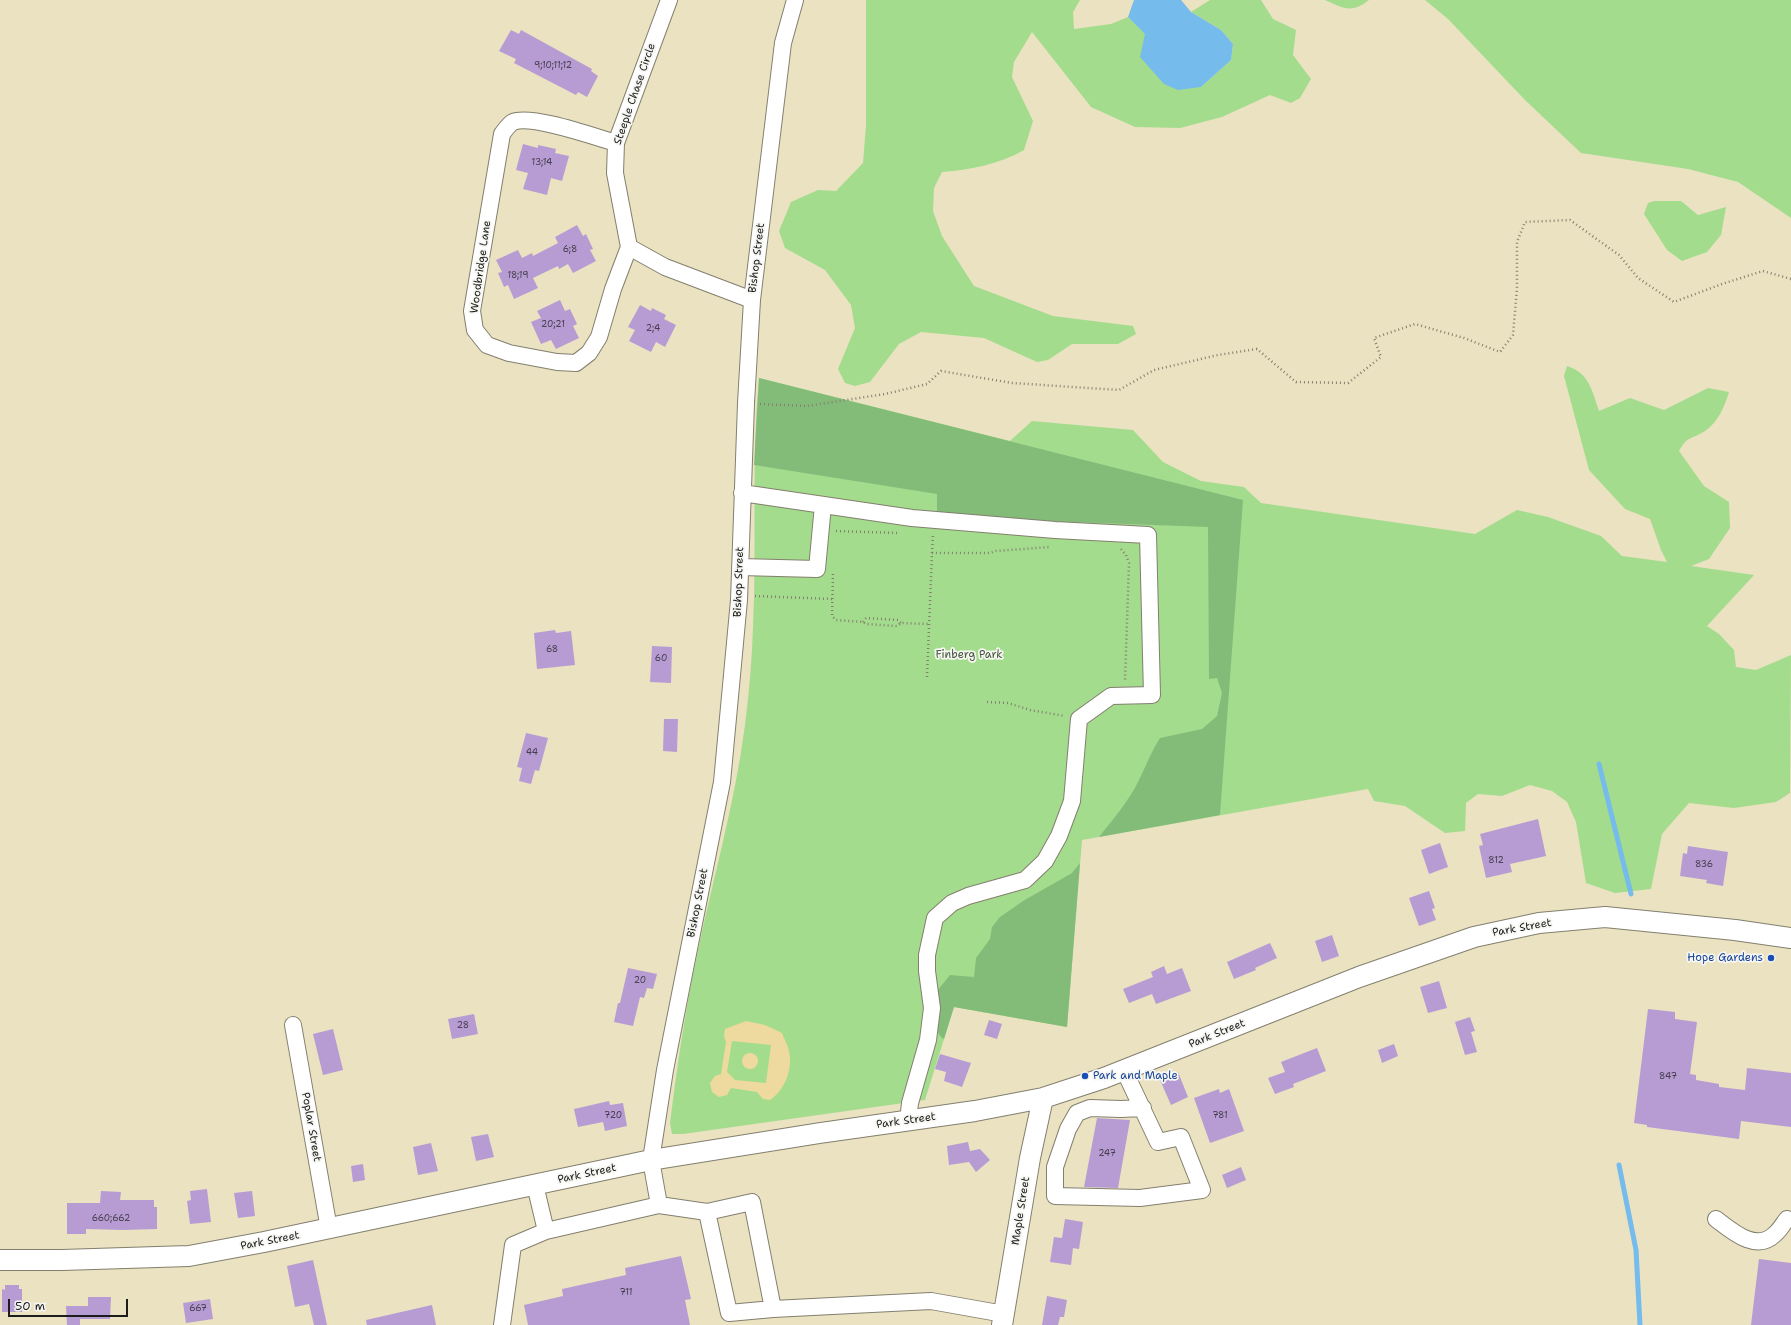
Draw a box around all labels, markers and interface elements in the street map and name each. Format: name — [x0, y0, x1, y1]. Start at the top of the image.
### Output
street label: Steeple Chase Circle — [611, 41, 659, 147]
house number: 9;10;11;12 — [534, 61, 572, 71]
house number: 13;14 — [532, 158, 552, 168]
street label: Woodbridge Lane — [468, 220, 494, 314]
street label: Bishop Street — [746, 222, 768, 294]
house number: 6;8 — [563, 245, 577, 255]
house number: 18;19 — [507, 271, 529, 281]
house number: 20;21 — [541, 320, 565, 330]
house number: 2;4 — [646, 324, 660, 334]
street label: Bishop Street — [731, 547, 747, 617]
house number: 68 — [546, 645, 558, 655]
park label: Finberg Park — [935, 648, 1003, 662]
house number: 60 — [655, 654, 667, 664]
house number: 44 — [526, 748, 538, 758]
house number: 812 — [1488, 856, 1504, 866]
house number: 836 — [1695, 860, 1713, 870]
street label: Bishop Street — [685, 867, 711, 939]
street label: Park Street — [1491, 916, 1553, 940]
place label: Hope Gardens — [1687, 951, 1763, 965]
marker: Hope Gardens — [1766, 953, 1776, 963]
house number: 20 — [634, 976, 646, 986]
street label: Park Street — [1187, 1017, 1247, 1051]
house number: 28 — [457, 1021, 469, 1031]
place label: Park and Maple — [1093, 1069, 1178, 1083]
marker: Park and Maple — [1080, 1071, 1090, 1081]
house number: 847 — [1659, 1072, 1677, 1082]
street label: Poplar Street — [298, 1091, 324, 1163]
street label: Park Street — [876, 1110, 936, 1132]
house number: 720 — [604, 1111, 622, 1121]
house number: 781 — [1212, 1111, 1228, 1121]
house number: 247 — [1098, 1149, 1116, 1159]
street label: Park Street — [556, 1161, 618, 1187]
street label: Maple Street — [1009, 1176, 1033, 1246]
house number: 660;662 — [92, 1214, 130, 1224]
street label: Park Street — [239, 1229, 301, 1253]
house number: 711 — [619, 1288, 633, 1298]
scale bar — [10, 1291, 130, 1317]
text: 50 m — [15, 1298, 45, 1314]
house number: 667 — [189, 1304, 207, 1314]

